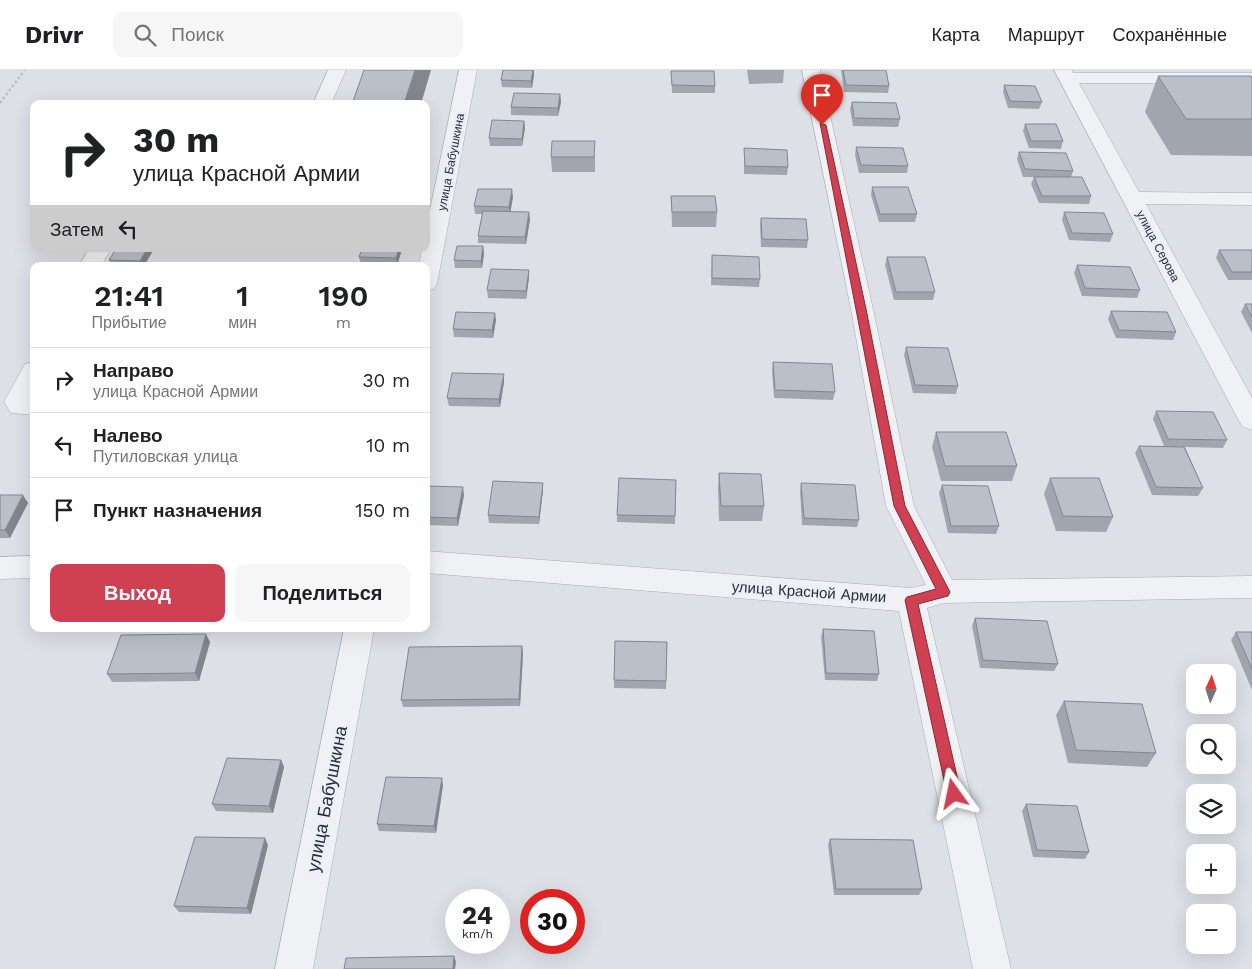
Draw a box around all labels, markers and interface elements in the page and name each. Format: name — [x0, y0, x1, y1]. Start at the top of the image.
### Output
search box — [113, 12, 463, 57]
text: Drivr — [25, 21, 83, 49]
icon: search — [131, 21, 159, 49]
text: Поиск — [171, 23, 224, 46]
text: Карта — [932, 24, 980, 45]
text: Маршрут — [1008, 24, 1084, 45]
text: Сохранённые — [1112, 24, 1227, 45]
pin — [801, 74, 843, 125]
icon: arrive — [808, 81, 836, 109]
street label: улица Бабушкина — [435, 112, 467, 212]
text: 30 m — [133, 119, 219, 161]
icon: right — [50, 120, 115, 185]
text: улица Красной Армии — [133, 161, 360, 186]
street label: улица Серова — [1133, 208, 1183, 284]
icon: left — [114, 215, 142, 243]
text: Затем — [50, 218, 104, 241]
text: 21:41 — [94, 278, 164, 313]
text: 1 — [236, 278, 249, 313]
text: 190 — [318, 278, 368, 313]
text: Прибытие — [91, 313, 167, 332]
text: мин — [228, 313, 257, 332]
text: m — [336, 313, 351, 332]
text: Направо — [93, 359, 174, 382]
icon: right — [50, 366, 78, 394]
text: 30 m — [363, 369, 410, 392]
text: улица Красной Армии — [93, 382, 258, 401]
text: Налево — [93, 424, 163, 447]
icon: left — [50, 431, 78, 459]
text: 10 m — [366, 434, 410, 457]
text: Путиловская улица — [93, 447, 238, 466]
icon: arrive — [50, 496, 78, 524]
text: Пункт назначения — [93, 499, 262, 522]
text: 150 m — [355, 499, 410, 522]
button: Выход — [50, 564, 225, 622]
button: Поделиться — [235, 564, 410, 622]
street label: улица Красной Армии — [731, 578, 887, 606]
north arrow — [1186, 664, 1236, 714]
map controls — [1186, 664, 1236, 954]
street label: улица Бабушкина — [302, 723, 351, 874]
button: search — [1186, 724, 1236, 774]
position arrow — [927, 767, 979, 819]
button: layers — [1186, 784, 1236, 834]
button: + — [1186, 844, 1236, 894]
speed limit sign: 30 — [520, 889, 585, 954]
text: 24 — [462, 901, 493, 930]
button: − — [1186, 904, 1236, 954]
text: km/h — [462, 927, 493, 941]

